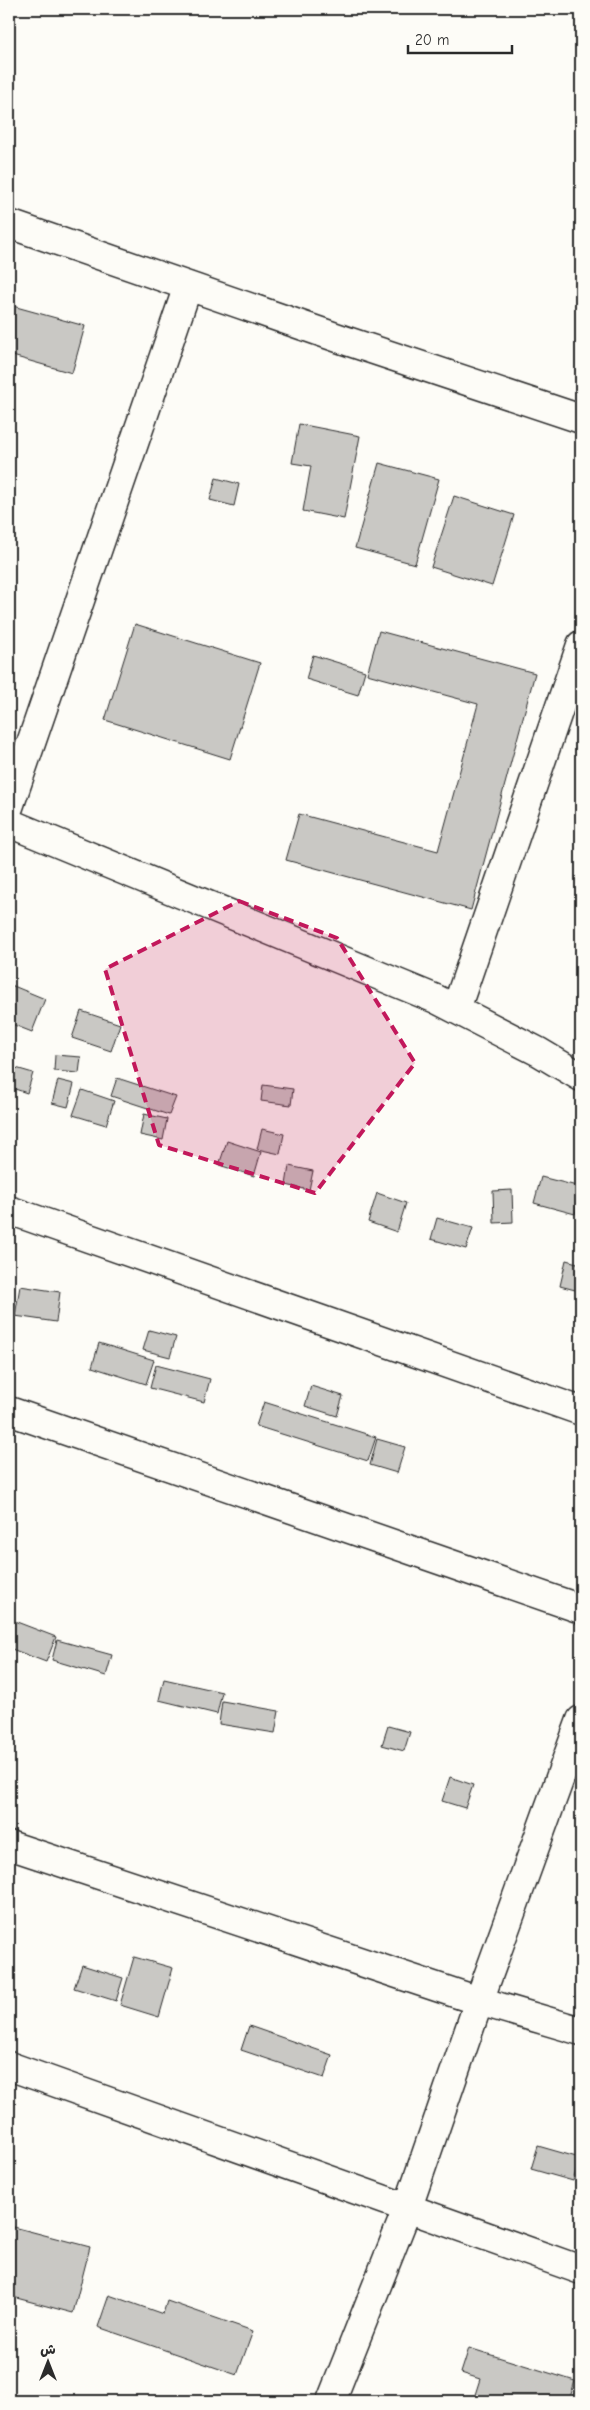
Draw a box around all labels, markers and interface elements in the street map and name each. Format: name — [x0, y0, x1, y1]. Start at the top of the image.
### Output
scale bar — [408, 22, 511, 54]
text: 20 m — [415, 31, 449, 49]
north arrow — [22, 2338, 72, 2388]
text: ش — [40, 2341, 56, 2358]

